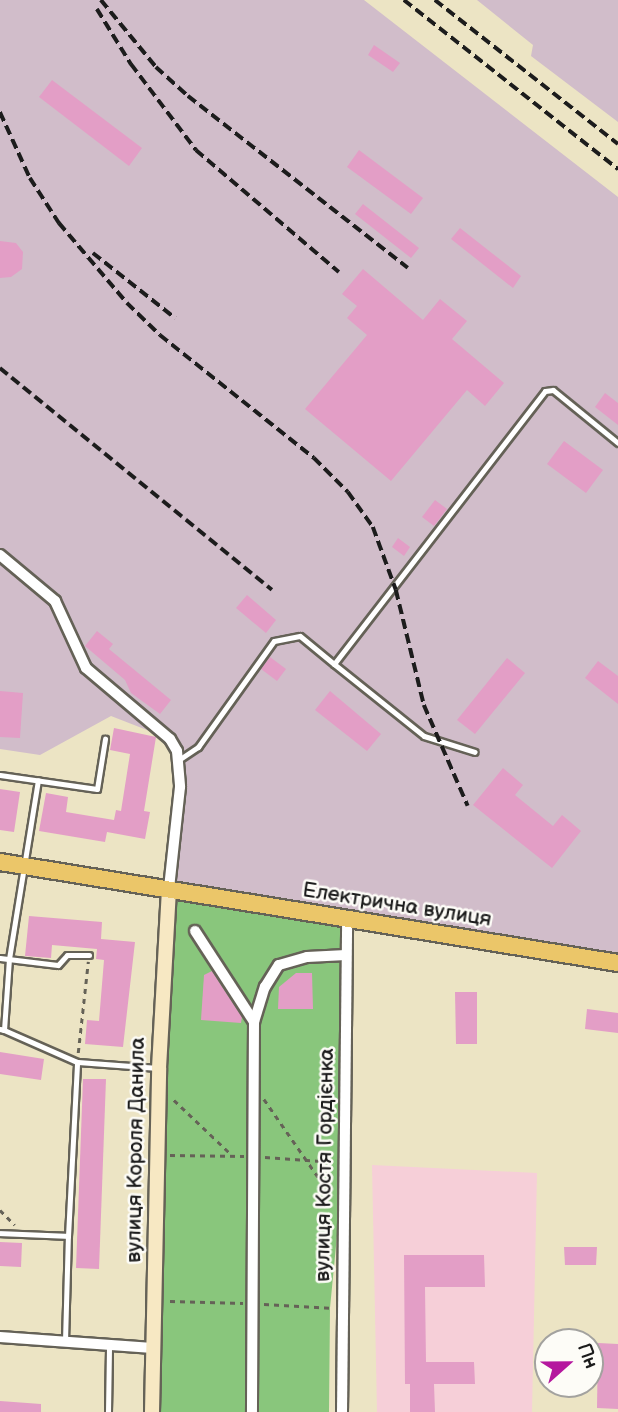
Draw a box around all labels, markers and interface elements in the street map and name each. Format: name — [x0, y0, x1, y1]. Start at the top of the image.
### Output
street label: Електрична вулиця — [301, 878, 493, 932]
street label: вулиця Короля Данила — [121, 1037, 151, 1263]
street label: вулиця Костя Гордієнка — [310, 1048, 340, 1282]
north arrow — [534, 1328, 604, 1398]
text: Пн — [572, 1340, 602, 1372]

